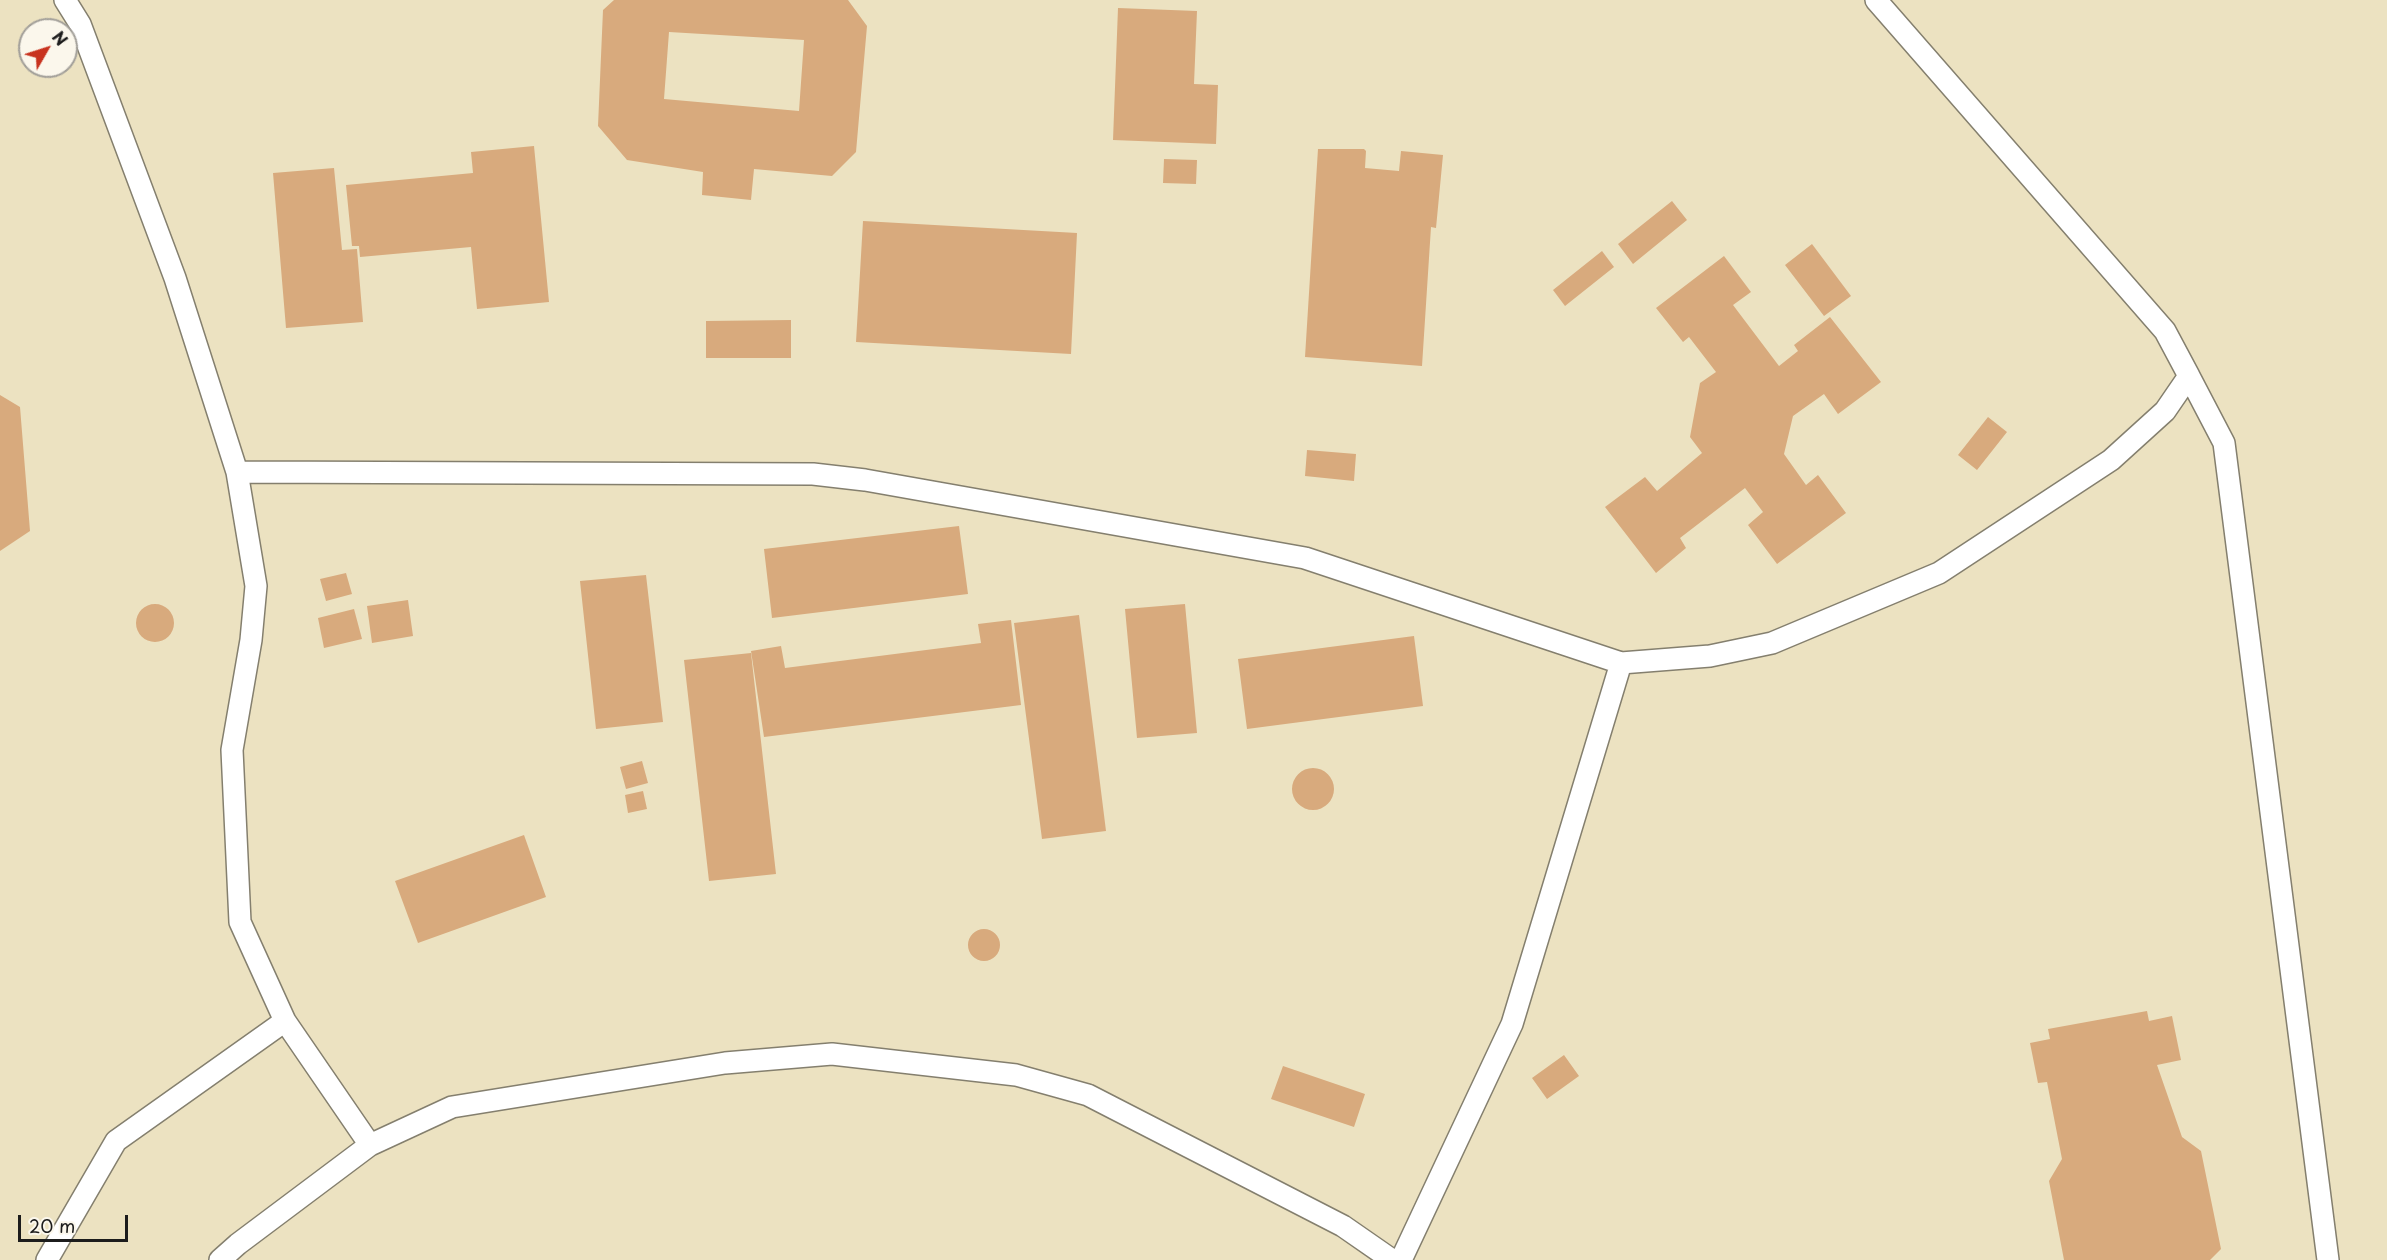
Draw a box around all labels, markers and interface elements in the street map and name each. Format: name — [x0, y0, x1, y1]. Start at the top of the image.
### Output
north arrow — [18, 18, 78, 78]
text: N — [47, 25, 74, 50]
scale bar — [21, 1203, 130, 1241]
text: 20 m — [29, 1212, 75, 1239]

